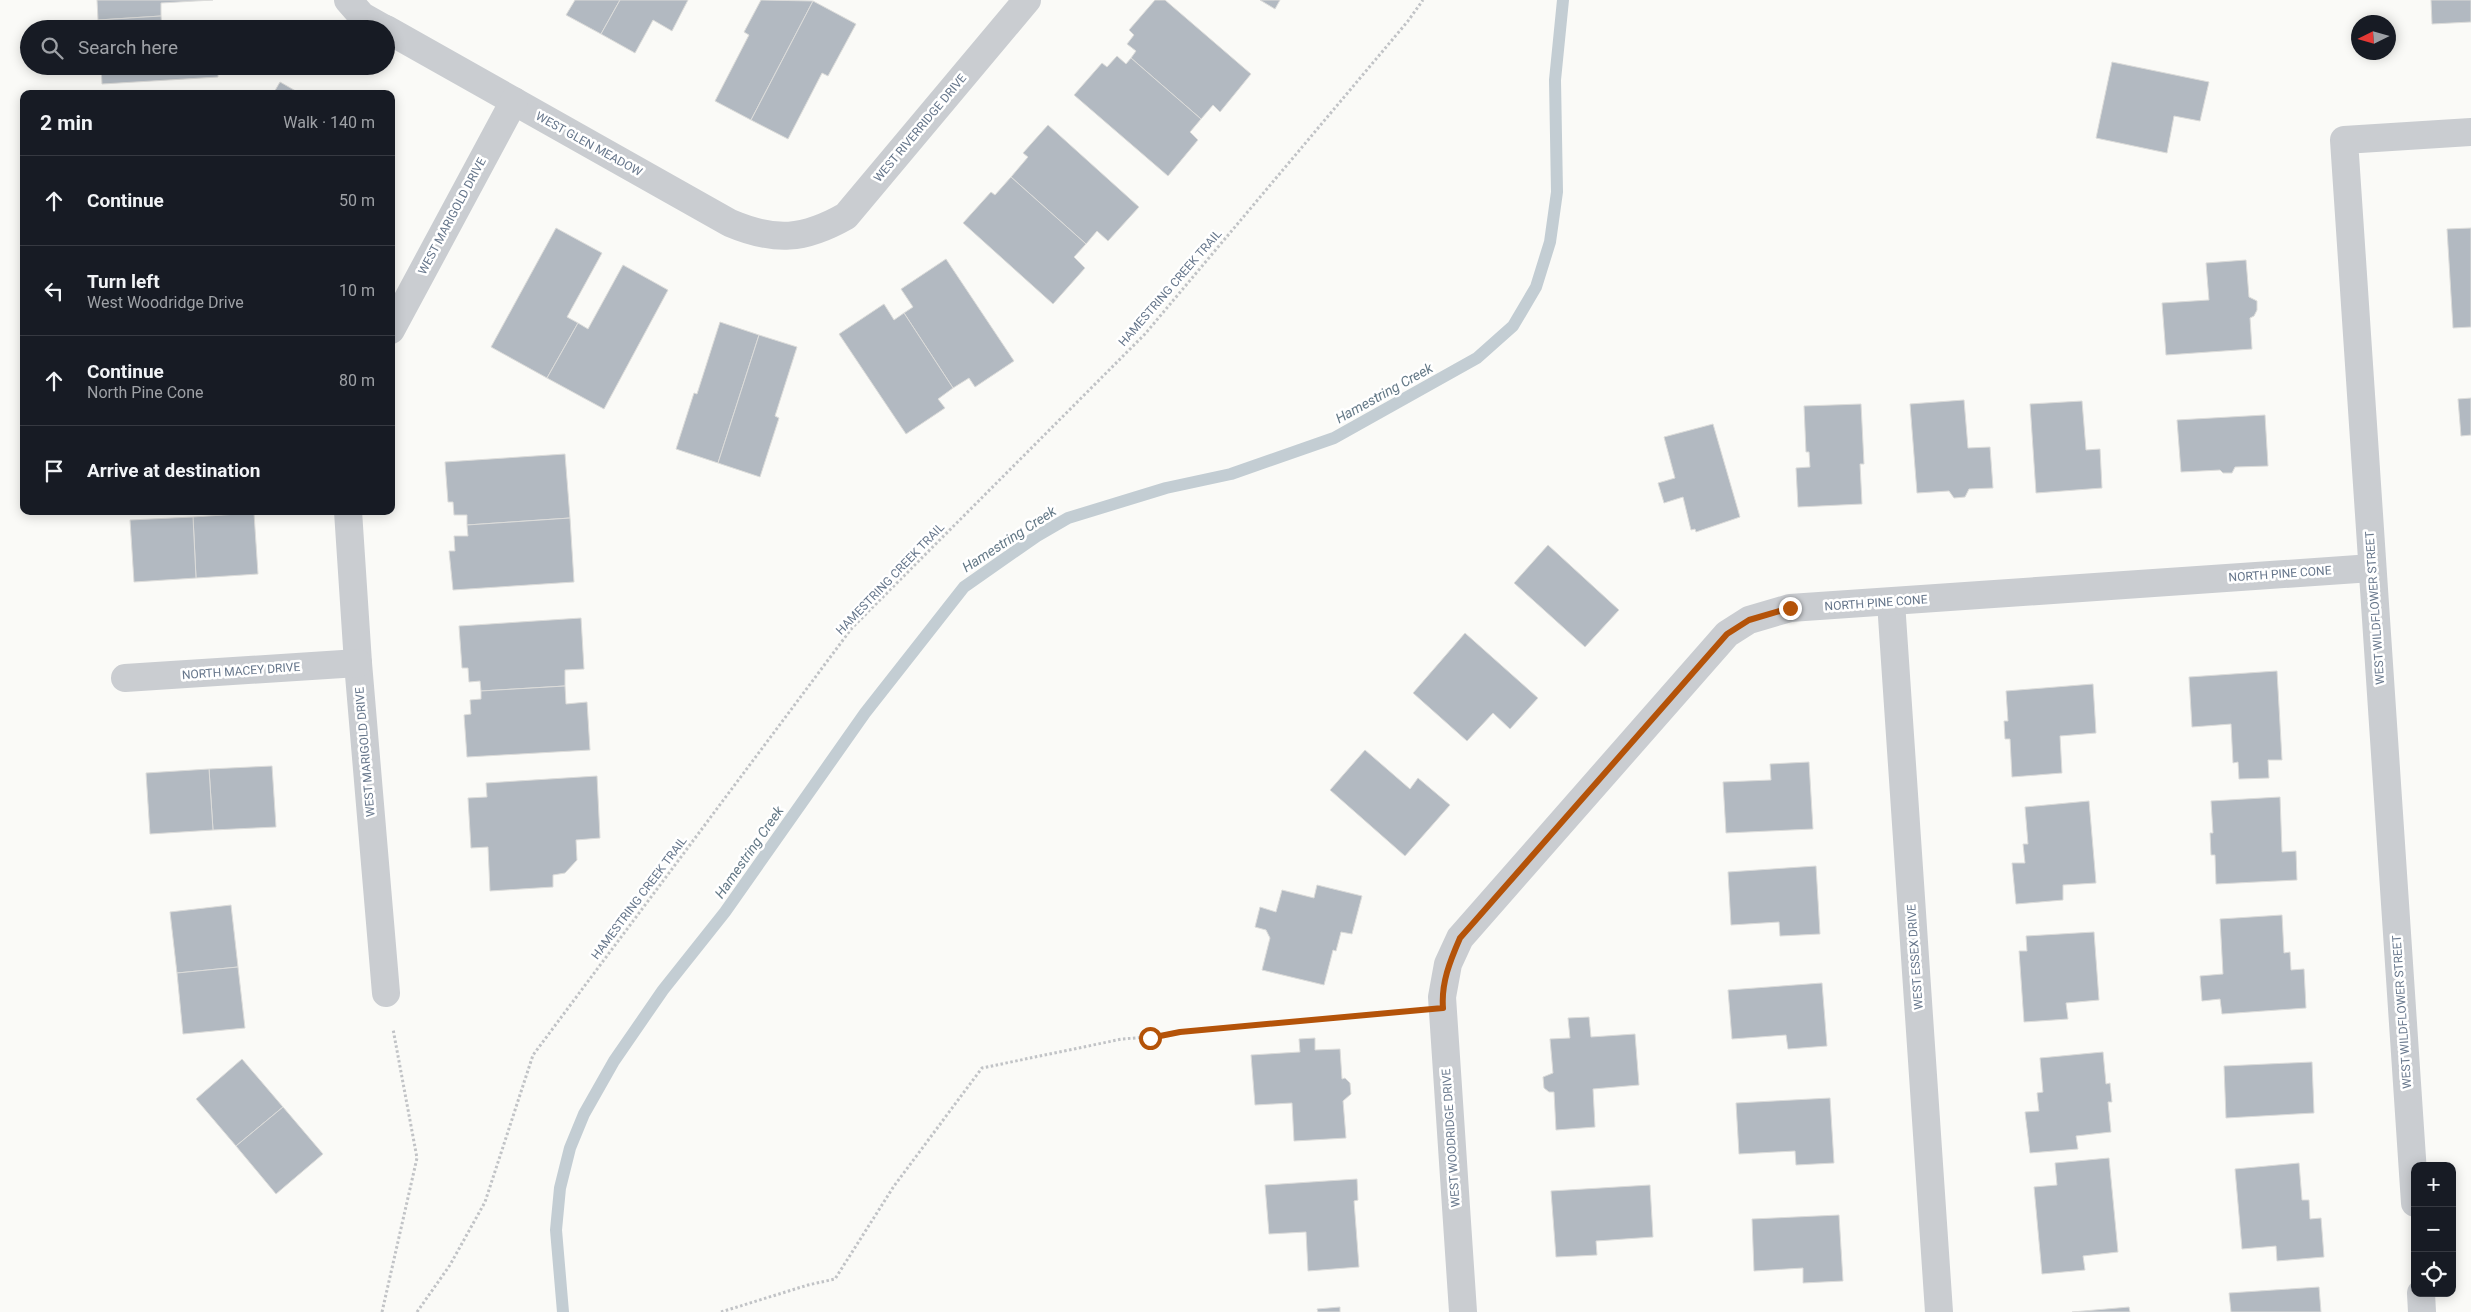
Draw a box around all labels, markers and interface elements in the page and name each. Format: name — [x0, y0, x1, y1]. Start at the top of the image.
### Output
north arrow — [2351, 15, 2396, 60]
search box — [20, 20, 395, 75]
icon: search — [38, 34, 66, 62]
text: Search here — [78, 36, 178, 59]
street label: WEST RIVERRIDGE DRIVE — [871, 71, 969, 185]
street label: WEST GLEN MEADOW — [533, 109, 645, 179]
text: 2 min — [40, 111, 93, 135]
text: Walk · 140 m — [283, 113, 375, 132]
street label: WEST MARIGOLD DRIVE — [415, 155, 489, 277]
icon: ahead — [40, 187, 68, 215]
text: Continue — [87, 189, 164, 212]
text: 50 m — [339, 191, 375, 210]
street label: HAMESTRING CREEK TRAIL — [1116, 227, 1225, 349]
text: Turn left — [87, 270, 160, 293]
icon: left — [40, 277, 68, 305]
text: 10 m — [339, 281, 375, 300]
text: West Woodridge Drive — [87, 293, 244, 312]
water label: Hamestring Creek — [1333, 359, 1436, 426]
text: Continue — [87, 360, 164, 383]
icon: ahead — [40, 367, 68, 395]
text: 80 m — [339, 371, 375, 390]
text: North Pine Cone — [87, 383, 204, 402]
icon: arrive — [40, 457, 68, 485]
text: Arrive at destination — [87, 459, 260, 482]
water label: Hamestring Creek — [959, 502, 1060, 575]
street label: HAMESTRING CREEK TRAIL — [833, 520, 947, 638]
street label: WEST WILDFLOWER STREET — [2363, 531, 2387, 685]
street label: NORTH PINE CONE — [2228, 563, 2332, 585]
street label: NORTH PINE CONE — [1824, 592, 1928, 614]
route end — [1779, 597, 1802, 620]
street label: NORTH MACEY DRIVE — [181, 660, 301, 682]
street label: WEST MARIGOLD DRIVE — [352, 686, 378, 818]
water label: Hamestring Creek — [711, 802, 787, 901]
street label: HAMESTRING CREEK TRAIL — [588, 834, 690, 962]
street label: WEST ESSEX DRIVE — [1904, 904, 1926, 1010]
street label: WEST WILDFLOWER STREET — [2390, 935, 2414, 1089]
route start — [1139, 1027, 1162, 1050]
street label: WEST WOODRIDGE DRIVE — [1439, 1068, 1463, 1208]
map controls — [2411, 1162, 2456, 1297]
button: + — [2411, 1162, 2456, 1207]
button: − — [2411, 1207, 2456, 1252]
button: locate — [2411, 1252, 2456, 1297]

